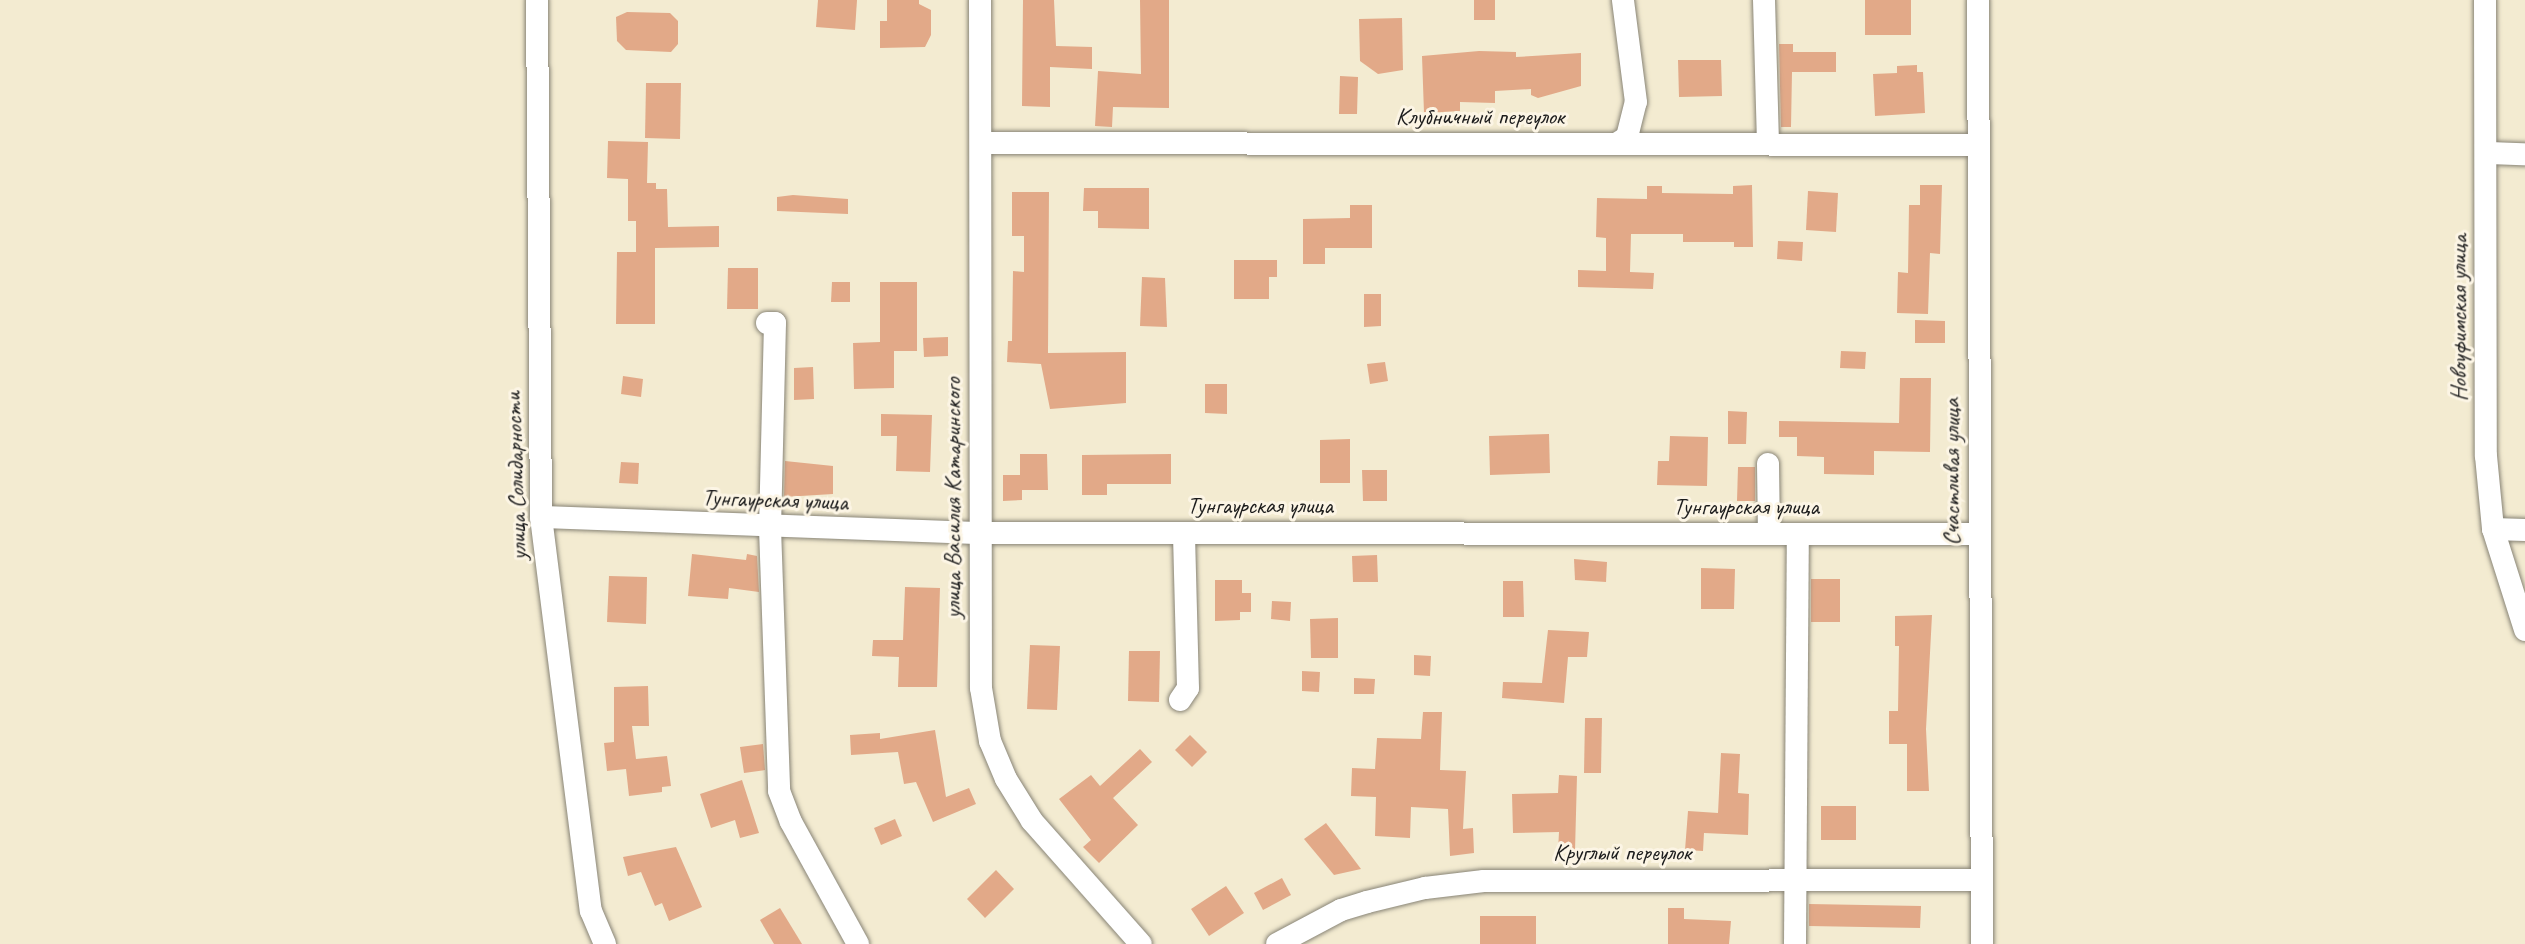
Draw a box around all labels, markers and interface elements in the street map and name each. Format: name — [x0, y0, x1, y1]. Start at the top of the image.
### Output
street label: Клубничный переулок — [1396, 103, 1564, 131]
street label: Новоуфимская улица — [2445, 235, 2473, 401]
street label: улица Василия Катаринского — [939, 380, 967, 616]
street label: улица Солидарности — [499, 392, 533, 560]
street label: Счастливая улица — [1938, 398, 1966, 546]
street label: Тунгаурская улица — [701, 483, 849, 517]
street label: Тунгаурская улица — [1186, 492, 1334, 520]
street label: Тунгаурская улица — [1672, 493, 1820, 521]
street label: Круглый переулок — [1553, 839, 1691, 867]

